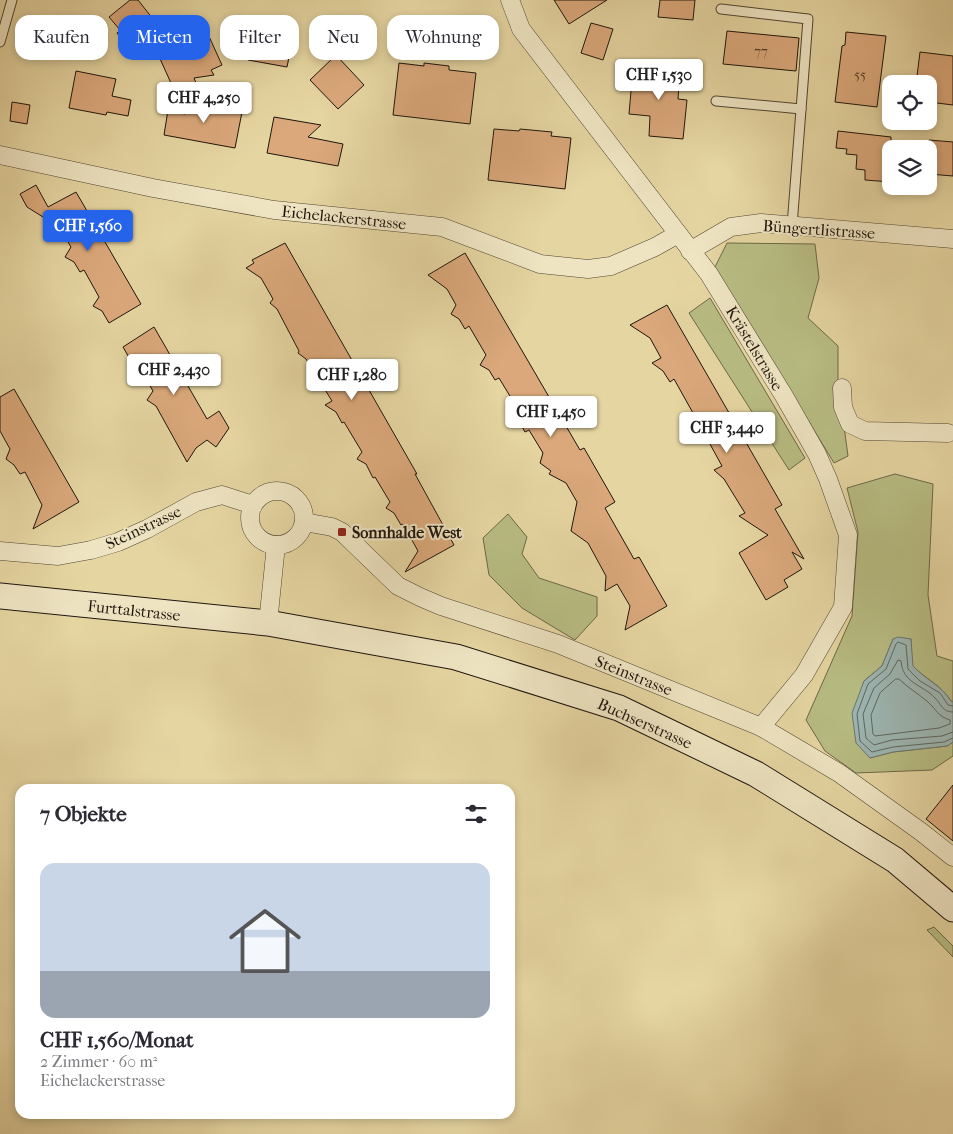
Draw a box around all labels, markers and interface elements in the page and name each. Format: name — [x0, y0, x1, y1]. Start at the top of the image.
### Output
chip: Kaufen — [15, 15, 108, 60]
chip: Mieten — [118, 15, 210, 60]
chip: Filter — [220, 15, 299, 60]
chip: Neu — [309, 15, 377, 60]
chip: Wohnung — [387, 15, 499, 60]
house number: 77 — [754, 43, 768, 60]
pin: CHF 1,530 — [602, 58, 716, 101]
text: CHF 1,530 — [626, 65, 692, 84]
house number: 55 — [854, 66, 866, 83]
map controls — [882, 75, 937, 195]
button: locate — [882, 75, 937, 130]
pin: CHF 4,250 — [147, 82, 261, 124]
text: CHF 4,250 — [168, 88, 240, 107]
button: layers — [882, 140, 937, 195]
street label: Eichelackerstrasse — [281, 202, 407, 233]
pin: CHF 1,560 — [31, 210, 145, 252]
text: CHF 1,560 — [54, 216, 122, 235]
street label: Büngertlistrasse — [762, 216, 876, 243]
street label: Krästelstrasse — [722, 303, 787, 394]
pin: CHF 2,430 — [117, 354, 231, 396]
pin: CHF 1,280 — [295, 358, 409, 401]
text: CHF 2,430 — [138, 360, 210, 379]
text: CHF 1,280 — [317, 365, 387, 384]
pin: CHF 1,450 — [494, 396, 608, 438]
text: CHF 1,450 — [516, 402, 586, 421]
pin: CHF 3,440 — [670, 412, 784, 454]
text: CHF 3,440 — [690, 418, 764, 437]
street label: Steinstrasse — [102, 502, 184, 553]
place label: Sonnhalde West — [352, 523, 462, 542]
marker: Sonnhalde West — [336, 526, 348, 538]
street label: Furttalstrasse — [87, 596, 181, 625]
street label: Steinstrasse — [592, 651, 675, 700]
street label: Buchserstrasse — [595, 694, 695, 753]
icon: filters — [462, 800, 490, 828]
text: 7 Objekte — [40, 802, 127, 826]
icon: home — [220, 896, 310, 986]
text: CHF 1,560/Monat — [40, 1028, 194, 1052]
text: 2 Zimmer · 60 m² — [40, 1052, 157, 1071]
text: Eichelackerstrasse — [40, 1071, 165, 1090]

